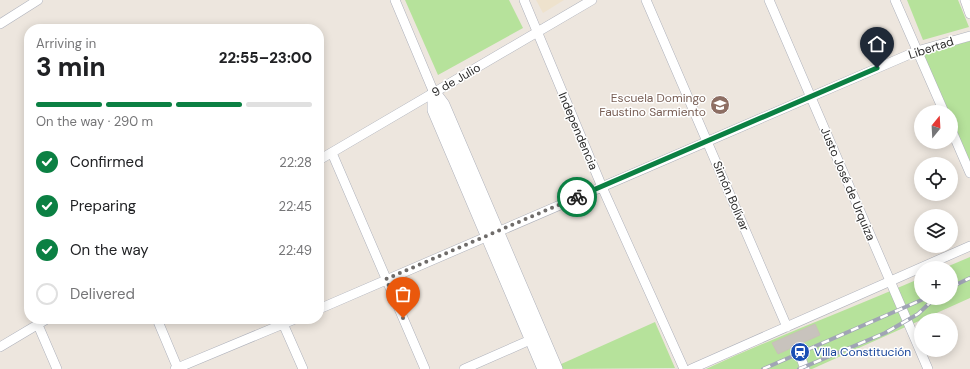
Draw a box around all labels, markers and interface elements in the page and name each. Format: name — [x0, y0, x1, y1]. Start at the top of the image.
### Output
pin — [860, 27, 894, 68]
icon: home — [866, 33, 888, 55]
street label: Libertad — [906, 33, 956, 63]
text: Arriving in — [36, 35, 96, 52]
text: 22:55–23:00 — [219, 48, 312, 68]
text: 3 min — [36, 50, 106, 84]
street label: 9 de Julio — [429, 60, 483, 100]
street label: Independencia — [554, 90, 602, 172]
place label: Escuela Domingo Faustino Sarmiento — [599, 90, 706, 120]
school or university icon: Escuela Domingo Faustino Sarmiento — [709, 94, 731, 116]
north arrow — [914, 105, 958, 149]
map controls — [914, 105, 958, 357]
text: On the way · 290 m — [36, 113, 153, 130]
street label: Justo José de Urquiza — [817, 125, 879, 243]
icon: check — [36, 151, 58, 173]
text: Confirmed — [70, 152, 144, 172]
text: 22:28 — [279, 154, 312, 171]
button: locate — [914, 157, 958, 201]
street label: Simón Bolívar — [709, 159, 753, 234]
courier — [557, 177, 597, 217]
icon: bike — [566, 186, 588, 208]
icon: check — [36, 195, 58, 217]
text: Preparing — [70, 196, 136, 216]
text: 22:45 — [279, 198, 312, 215]
button: layers — [914, 209, 958, 253]
icon: check — [36, 239, 58, 261]
text: On the way — [70, 240, 149, 260]
text: 22:49 — [278, 242, 312, 259]
button: + — [914, 261, 958, 305]
pin — [386, 277, 420, 318]
icon: bag — [392, 283, 414, 305]
text: Delivered — [70, 284, 135, 304]
button: − — [914, 313, 958, 357]
station icon: Villa Constitución — [789, 341, 811, 363]
place label: Villa Constitución — [814, 344, 911, 360]

